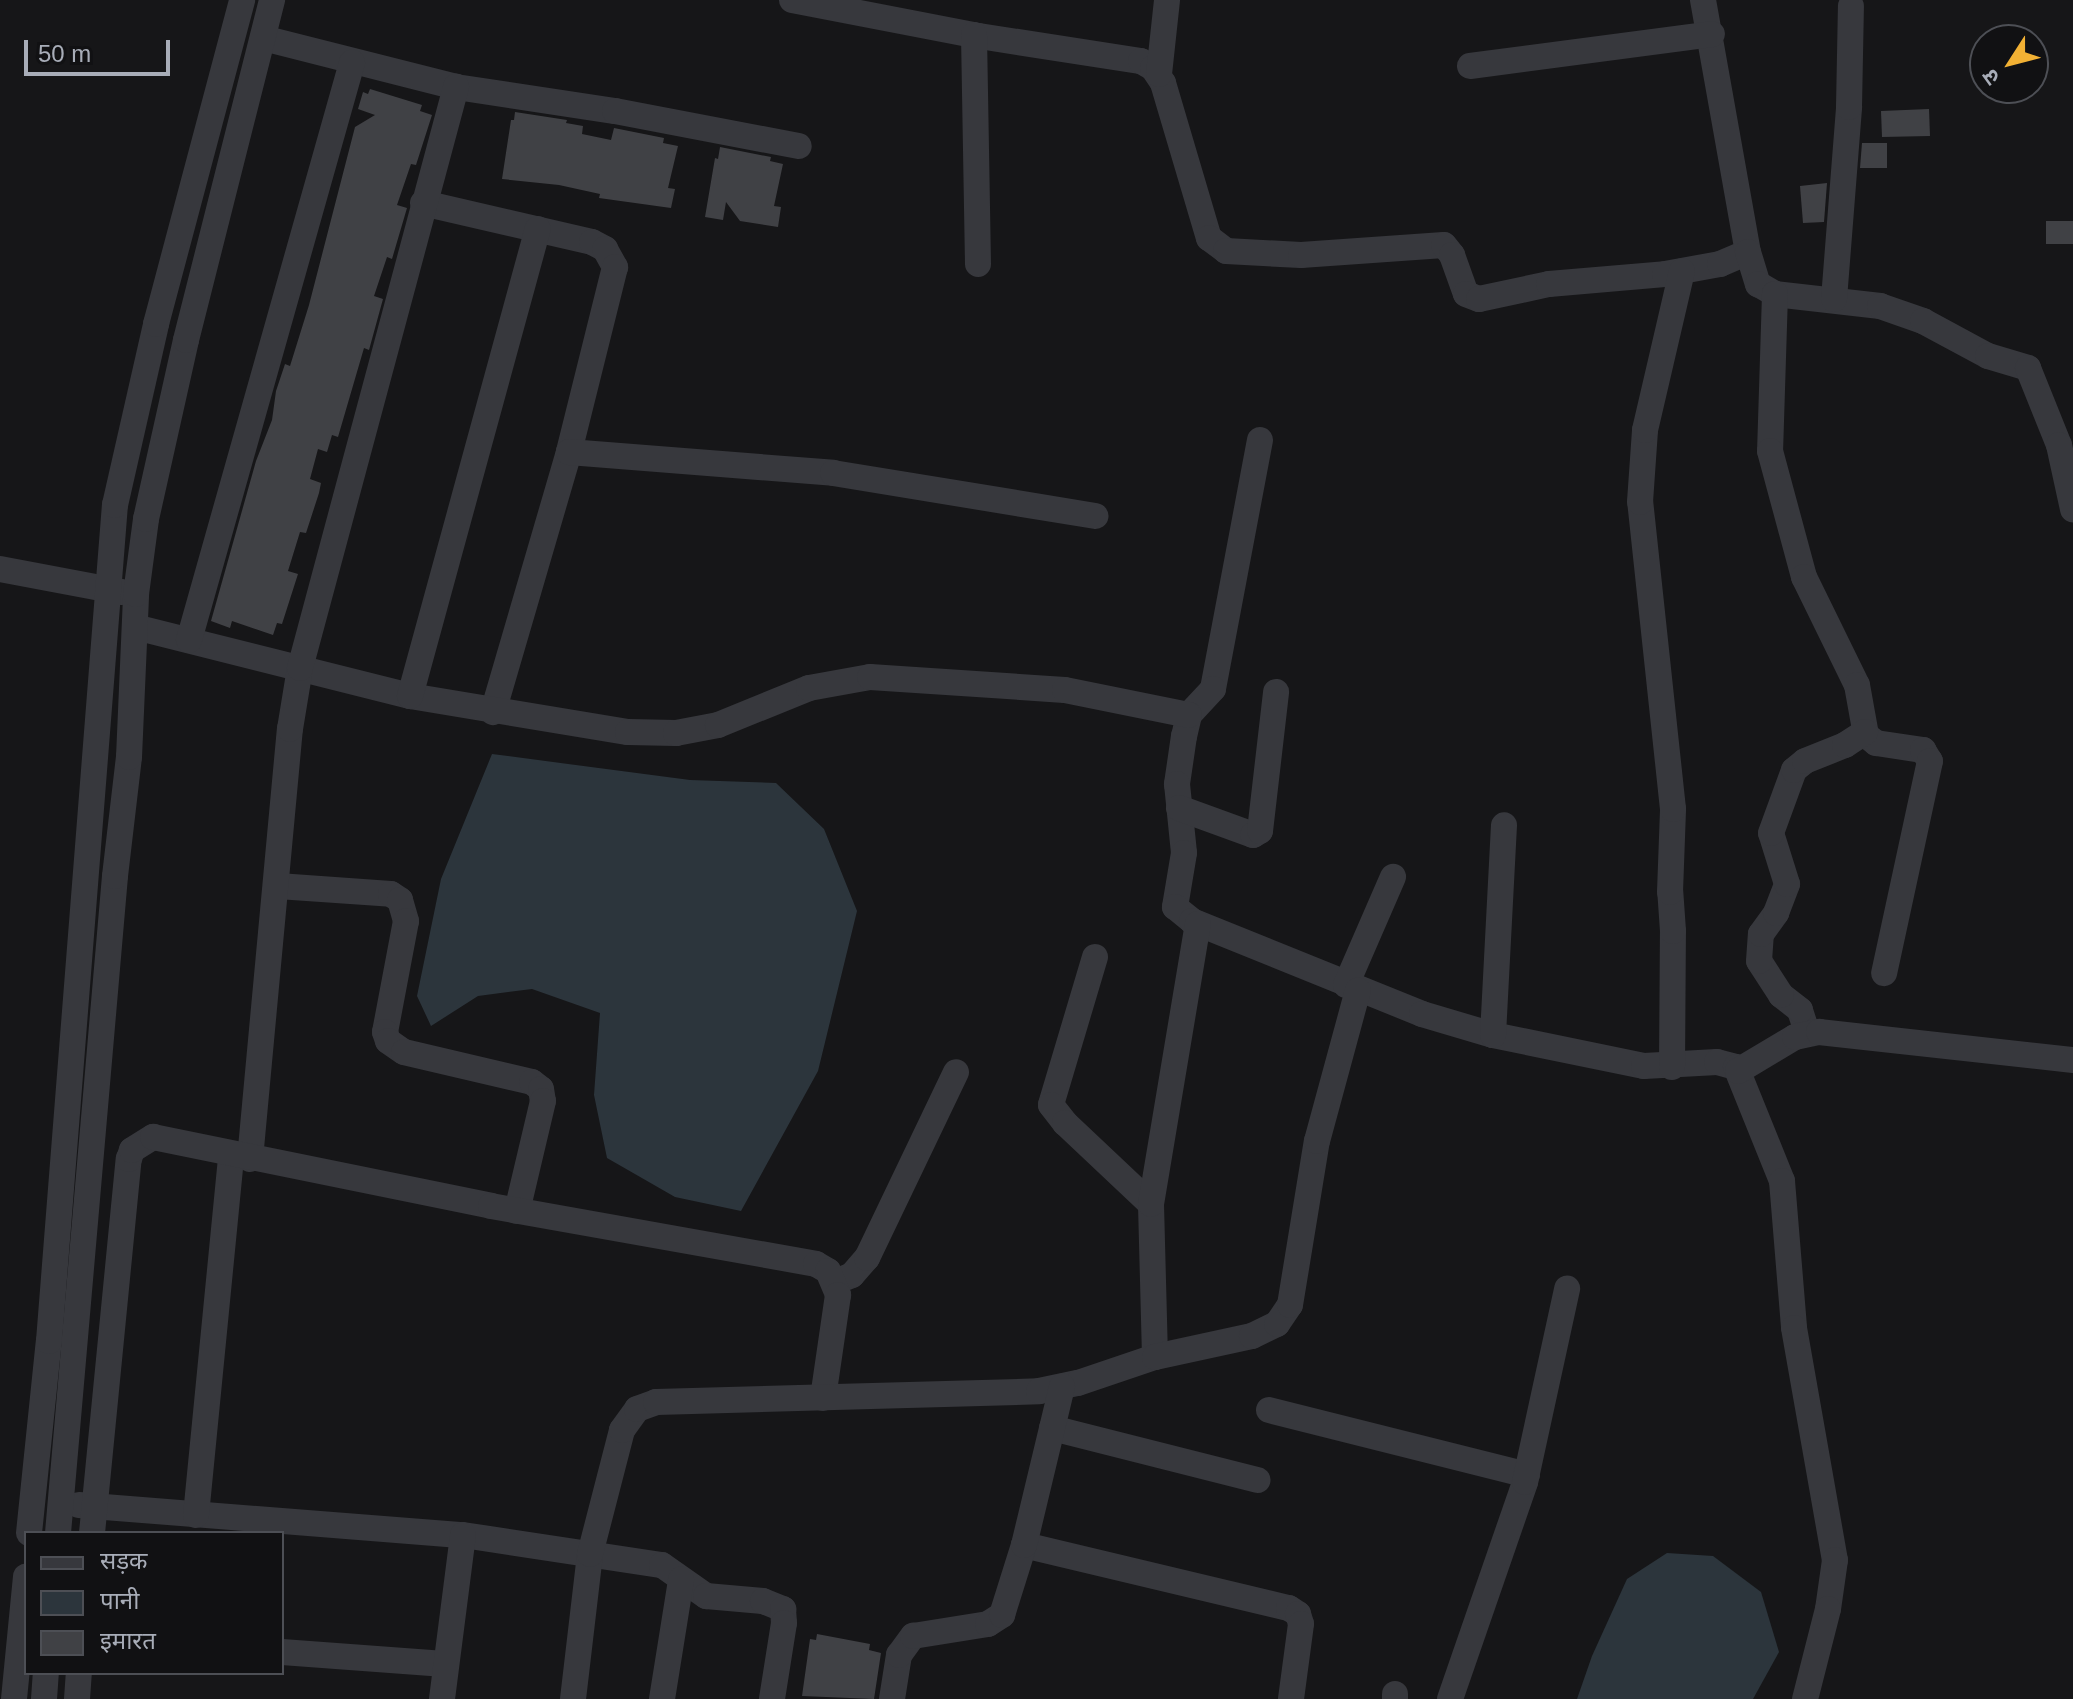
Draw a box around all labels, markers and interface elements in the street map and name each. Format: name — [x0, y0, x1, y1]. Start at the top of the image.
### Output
scale bar — [28, 24, 174, 74]
north arrow — [1969, 24, 2049, 104]
text: 50 m — [38, 40, 91, 67]
text: उ — [1977, 65, 2005, 90]
legend — [24, 1531, 284, 1675]
text: सड़क — [100, 1547, 148, 1574]
text: पानी — [100, 1587, 139, 1614]
text: इमारत — [100, 1627, 156, 1654]

